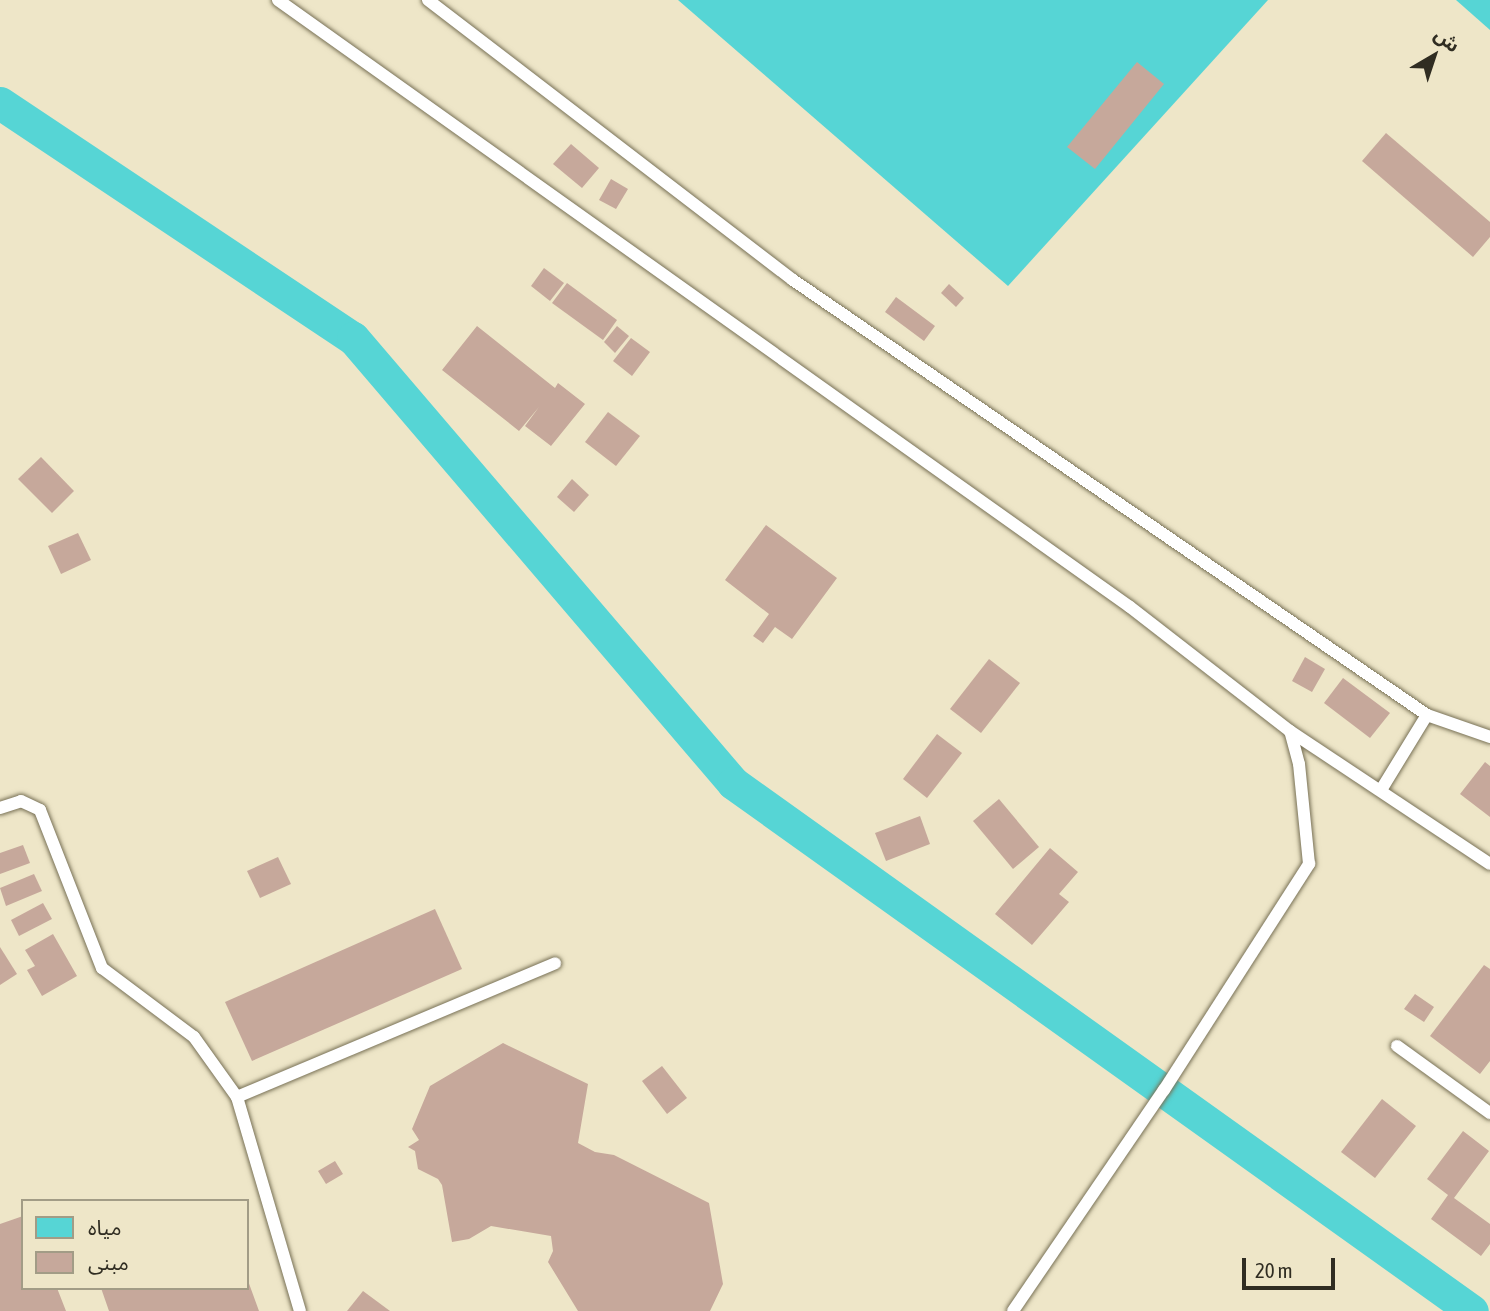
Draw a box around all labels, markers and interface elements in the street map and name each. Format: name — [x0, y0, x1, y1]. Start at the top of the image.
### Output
north arrow — [1399, 21, 1469, 91]
text: ش — [1430, 23, 1464, 56]
legend — [21, 1199, 248, 1290]
text: مياه — [88, 1215, 121, 1239]
scale bar — [1245, 1244, 1338, 1288]
text: مبنى — [88, 1250, 129, 1274]
text: 20 m — [1255, 1258, 1293, 1282]

